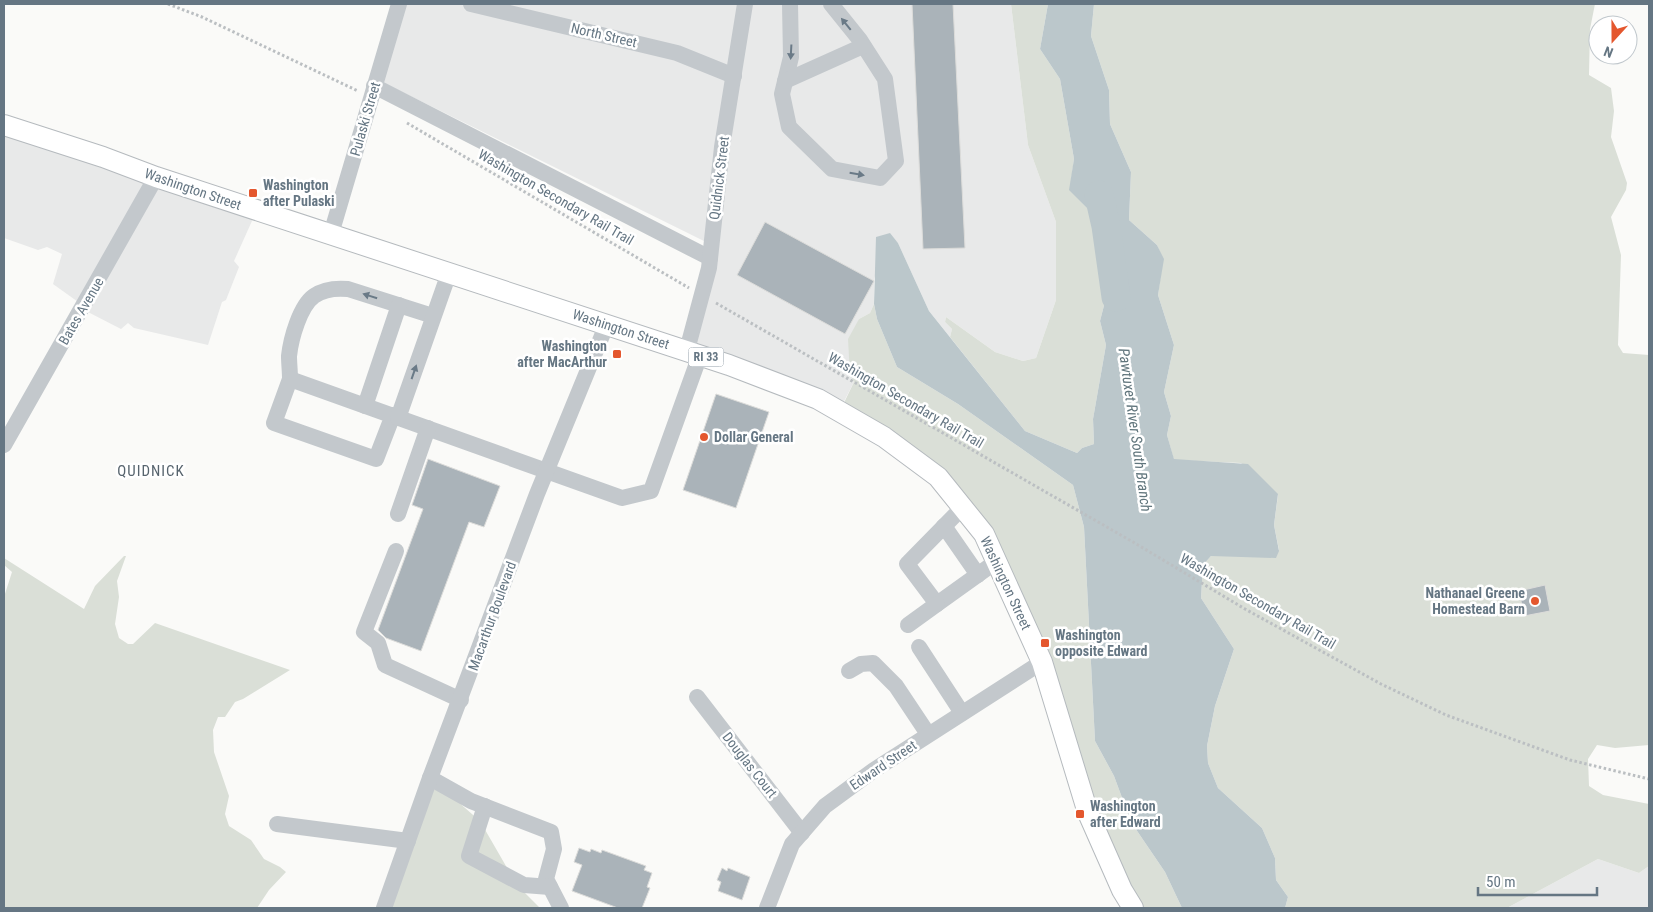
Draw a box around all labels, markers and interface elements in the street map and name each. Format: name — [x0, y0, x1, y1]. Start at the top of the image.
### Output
north arrow — [1588, 15, 1638, 65]
one-way arrow — [841, 17, 852, 30]
street label: North Street — [569, 20, 639, 50]
text: N — [1601, 43, 1615, 61]
one-way arrow — [786, 45, 794, 61]
street label: Pulaski Street — [347, 80, 383, 158]
street label: Quidnick Street — [706, 135, 732, 221]
street label: Washington Secondary Rail Trail — [475, 146, 637, 248]
street label: Washington Street — [143, 165, 243, 213]
one-way arrow — [849, 170, 865, 178]
place label: Washington after Pulaski — [263, 177, 335, 209]
marker: Washington after Pulaski — [247, 187, 259, 199]
street label: Bates Avenue — [55, 274, 107, 347]
one-way arrow — [363, 292, 378, 299]
street label: Washington Street — [570, 306, 672, 352]
place label: Washington after MacArthur — [517, 338, 607, 370]
water label: Pawtuxet River South Branch — [1115, 347, 1155, 513]
marker: Washington after MacArthur — [611, 348, 623, 360]
road number: RI 33 — [688, 348, 724, 367]
street label: Washington Secondary Rail Trail — [825, 349, 987, 451]
one-way arrow — [411, 364, 418, 379]
place label: Dollar General — [714, 429, 793, 445]
marker: Dollar General — [698, 431, 710, 443]
district label: QUIDNICK — [117, 462, 185, 480]
street label: Washington Street — [977, 534, 1035, 632]
street label: Washington Secondary Rail Trail — [1177, 550, 1339, 652]
street label: Macarthur Boulevard — [465, 559, 519, 673]
place label: Nathanael Greene Homestead Barn — [1425, 585, 1525, 617]
marker: Nathanael Greene Homestead Barn — [1529, 595, 1541, 607]
place label: Washington opposite Edward — [1055, 627, 1148, 659]
marker: Washington opposite Edward — [1039, 637, 1051, 649]
street label: Douglas Court — [719, 729, 781, 801]
street label: Edward Street — [847, 737, 919, 793]
place label: Washington after Edward — [1090, 798, 1161, 830]
marker: Washington after Edward — [1074, 808, 1086, 820]
scale bar — [1478, 864, 1597, 896]
text: 50 m — [1486, 873, 1516, 891]

